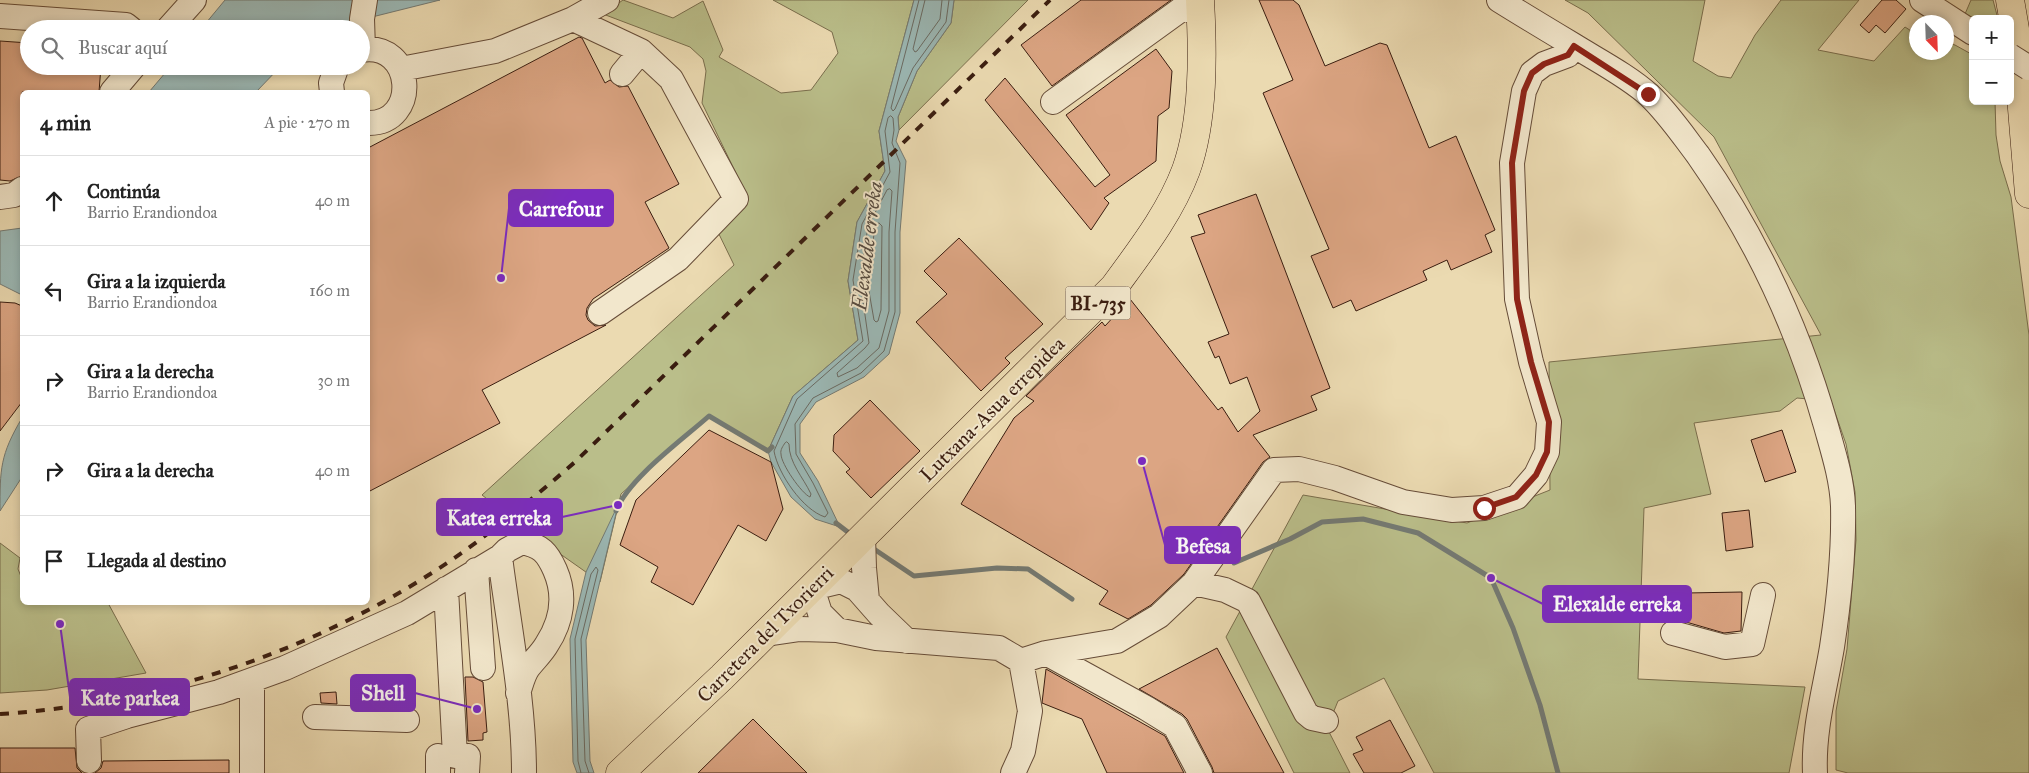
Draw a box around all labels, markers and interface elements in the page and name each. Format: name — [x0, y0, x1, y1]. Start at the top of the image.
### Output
north arrow — [1909, 15, 1954, 60]
map controls — [1969, 15, 2014, 105]
button: + — [1969, 15, 2014, 60]
search box — [20, 20, 370, 75]
icon: search — [38, 34, 66, 62]
text: Buscar aquí — [78, 36, 167, 59]
button: − — [1969, 60, 2014, 105]
route end — [1637, 83, 1660, 106]
text: 4 min — [40, 110, 91, 136]
text: A pie · 270 m — [264, 113, 350, 132]
text: Continúa — [87, 180, 160, 203]
water label: Elexalde erreka — [846, 180, 888, 313]
icon: ahead — [40, 187, 68, 215]
callout: Carrefour — [509, 190, 613, 226]
text: 40 m — [315, 191, 350, 210]
text: Carrefour — [519, 196, 604, 222]
text: Barrio Erandiondoa — [87, 203, 217, 222]
text: Gira a la izquierda — [87, 270, 226, 293]
icon: left — [40, 277, 68, 305]
text: 160 m — [309, 281, 350, 300]
road number: BI-735 — [1066, 286, 1130, 320]
text: Barrio Erandiondoa — [87, 293, 217, 312]
street label: Lutxana-Asua errepidea — [914, 331, 1070, 487]
text: Gira a la derecha — [87, 360, 214, 383]
icon: right — [40, 367, 68, 395]
text: 30 m — [317, 371, 350, 390]
text: Barrio Erandiondoa — [87, 383, 217, 402]
icon: right — [40, 457, 68, 485]
text: Gira a la derecha — [87, 459, 214, 482]
text: 40 m — [315, 461, 350, 480]
route start — [1473, 497, 1496, 520]
callout: Katea erreka — [437, 499, 562, 535]
text: Katea erreka — [447, 505, 553, 531]
callout: Befesa — [1165, 527, 1240, 563]
text: Befesa — [1176, 533, 1232, 559]
icon: arrive — [40, 547, 68, 575]
text: Llegada al destino — [87, 549, 226, 572]
street label: Carretera del Txorierri — [692, 560, 839, 707]
callout: Elexalde erreka — [1543, 586, 1691, 622]
text: Elexalde erreka — [1553, 591, 1682, 617]
callout: Shell — [351, 675, 415, 711]
callout: Kate parkea — [70, 679, 189, 715]
text: Shell — [361, 680, 406, 706]
text: Kate parkea — [81, 685, 181, 711]

